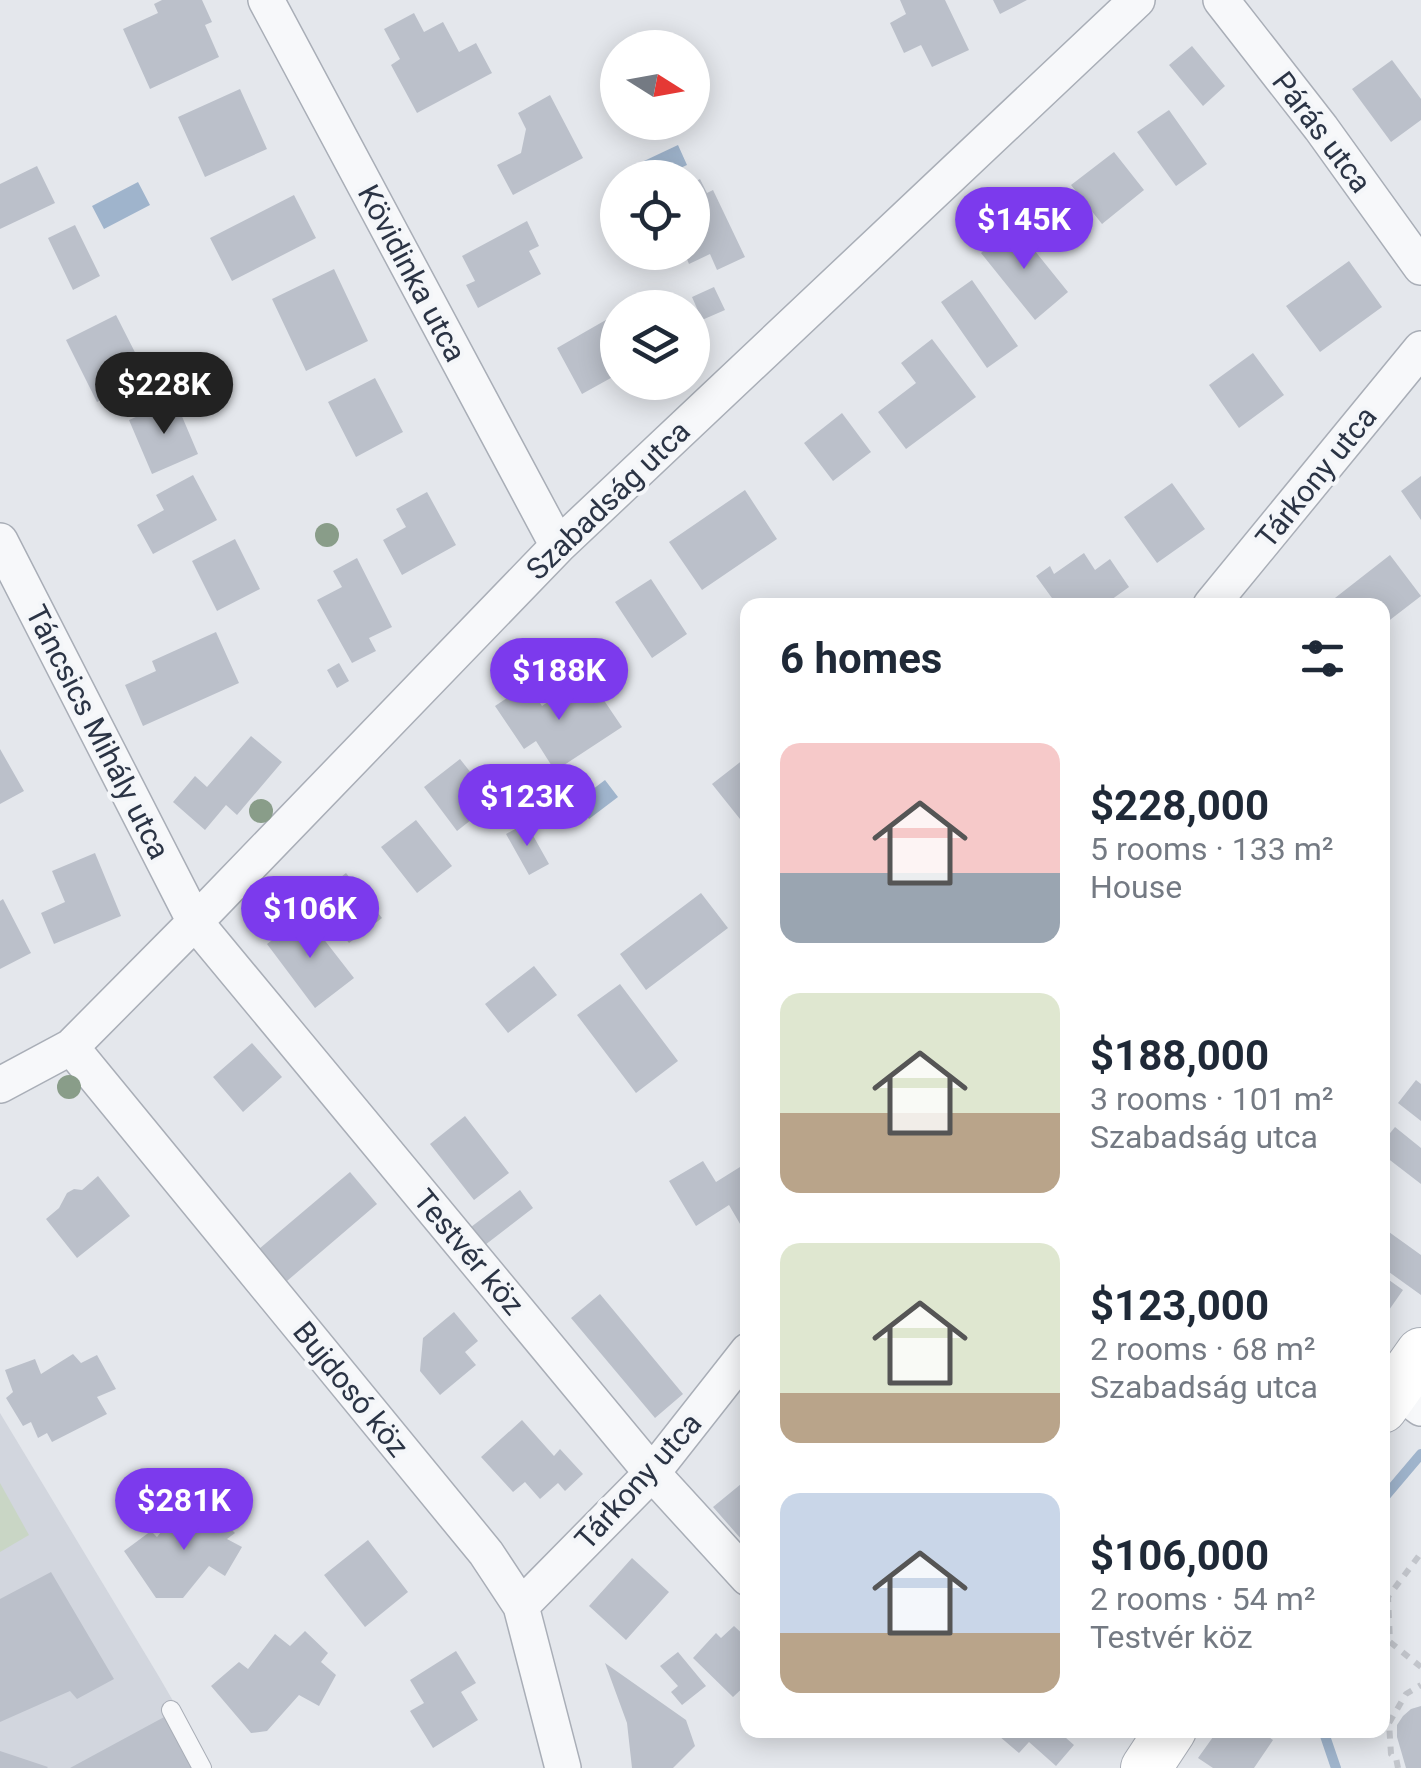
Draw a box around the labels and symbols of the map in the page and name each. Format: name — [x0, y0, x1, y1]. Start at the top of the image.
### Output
north arrow — [600, 30, 710, 140]
street label: Párás utca — [1265, 65, 1379, 199]
street label: Kövidinka utca — [351, 179, 473, 367]
pin: $145K — [954, 187, 1094, 272]
pin: $228K — [94, 352, 234, 437]
street label: Tárkony utca — [1248, 399, 1384, 555]
street label: Szabadság utca — [519, 413, 697, 587]
street label: Táncsics Mihály utca — [19, 599, 177, 865]
pin: $188K — [489, 638, 629, 723]
pin: $123K — [457, 764, 597, 849]
pin: $106K — [240, 876, 380, 961]
street label: Testvér köz — [407, 1182, 531, 1322]
street label: Bujdosó köz — [286, 1314, 416, 1464]
street label: Tárkony utca — [568, 1406, 708, 1556]
pin: $281K — [114, 1468, 254, 1553]

